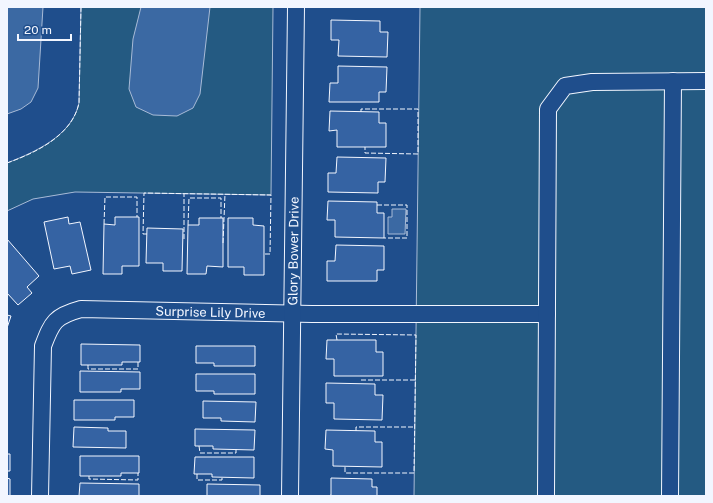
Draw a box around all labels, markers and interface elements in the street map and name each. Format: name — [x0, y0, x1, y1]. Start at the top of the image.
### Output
scale bar — [18, 16, 71, 42]
text: 20 m — [24, 23, 52, 37]
street label: Glory Bower Drive — [285, 197, 301, 305]
street label: Surprise Lily Drive — [155, 303, 266, 320]

